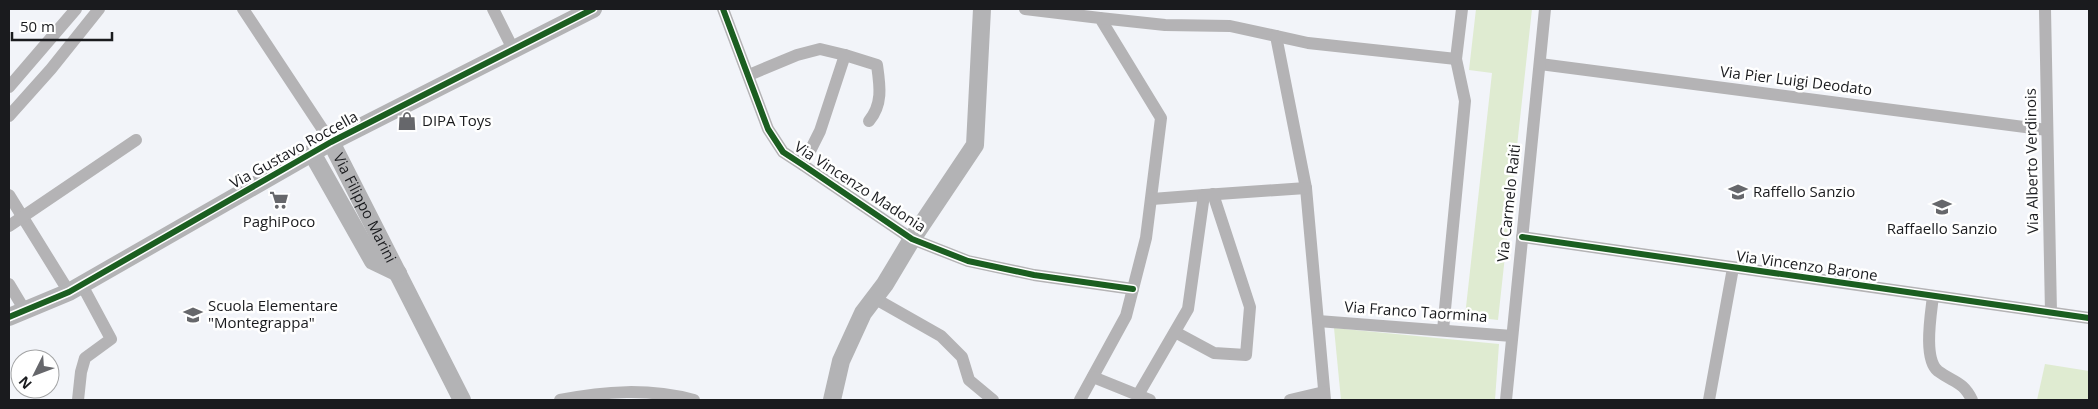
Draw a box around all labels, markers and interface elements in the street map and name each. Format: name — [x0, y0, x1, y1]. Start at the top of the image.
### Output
scale bar — [12, 10, 112, 42]
text: 50 m — [20, 16, 55, 36]
street label: Via Pier Luigi Deodato — [1719, 61, 1873, 99]
street label: Via Alberto Verdinois — [2020, 88, 2042, 234]
street label: Via Gustavo Roccella — [226, 106, 361, 193]
shop icon: DIPA Toys — [396, 110, 418, 132]
place label: DIPA Toys — [422, 110, 491, 130]
street label: Via Vincenzo Madonia — [791, 136, 930, 236]
street label: Via Carmelo Raiti — [1492, 143, 1524, 263]
street label: Via Filippo Marini — [329, 149, 402, 266]
school or university icon: Raffello Sanzio — [1727, 181, 1749, 203]
place label: Raffello Sanzio — [1753, 181, 1855, 201]
supermarket icon: PaghiPoco — [268, 189, 290, 211]
school or university icon: Raffaello Sanzio — [1931, 196, 1953, 218]
place label: PaghiPoco — [243, 211, 315, 231]
place label: Raffaello Sanzio — [1887, 218, 1997, 238]
street label: Via Vincenzo Barone — [1735, 245, 1879, 285]
place label: Scuola Elementare "Montegrappa" — [208, 295, 338, 332]
street label: Via Franco Taormina — [1344, 296, 1488, 326]
school or university icon: Scuola Elementare "Montegrappa" — [182, 304, 204, 326]
north arrow — [10, 349, 60, 399]
text: N — [14, 372, 36, 394]

